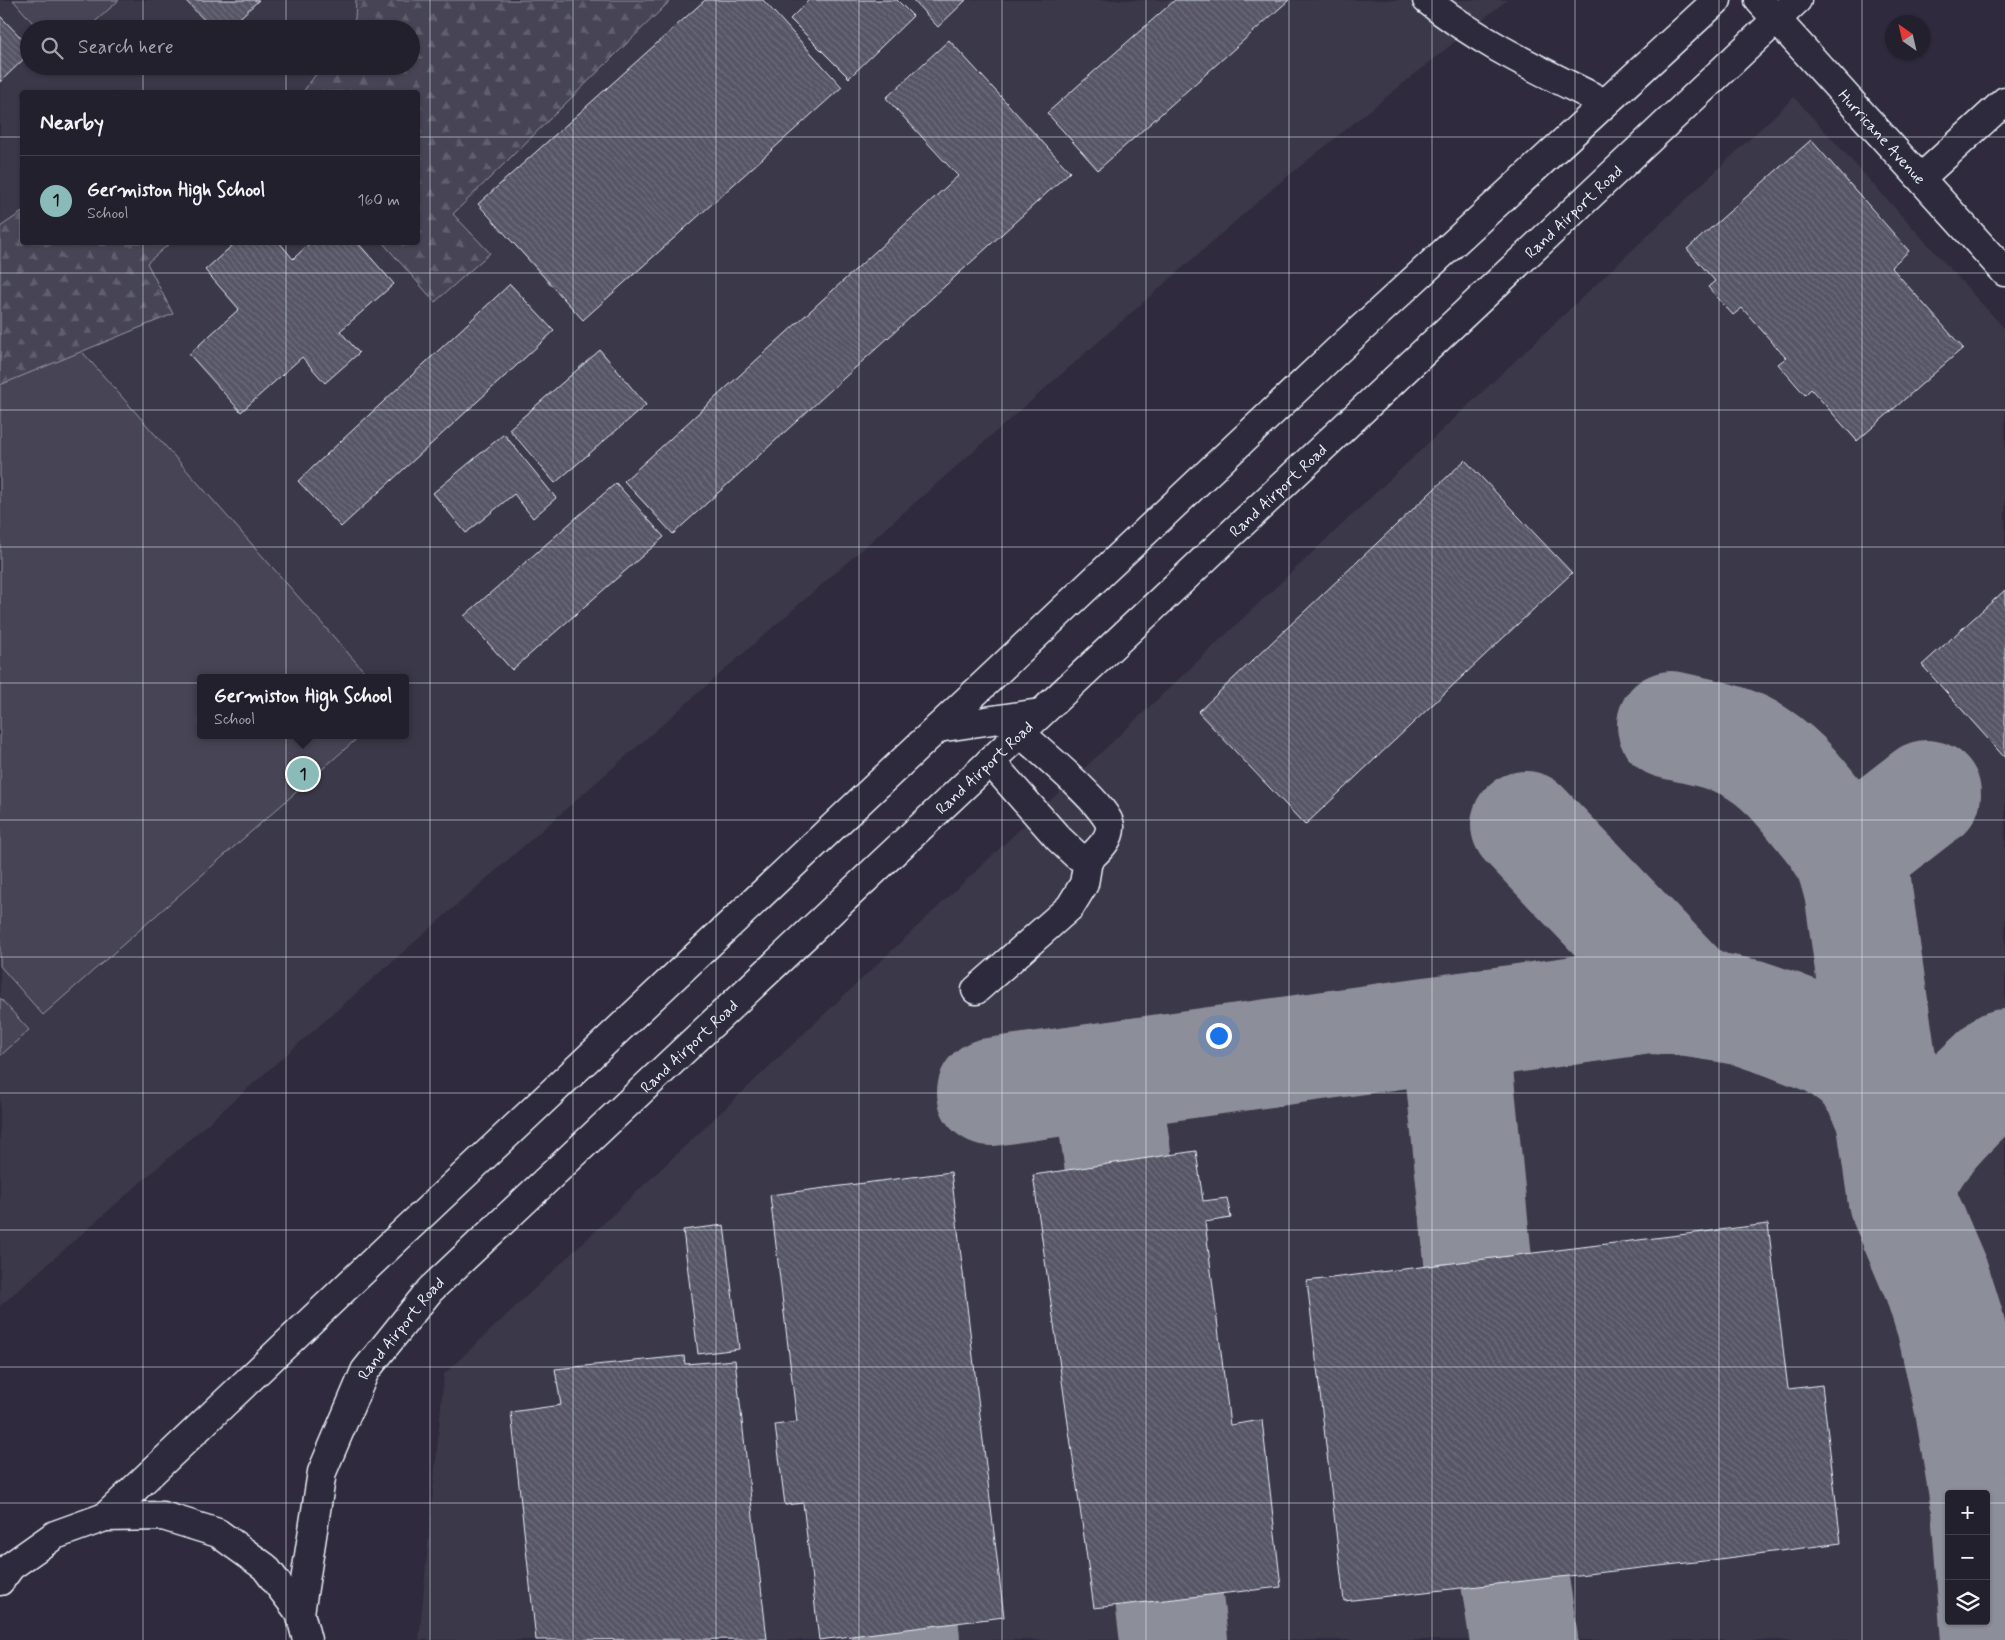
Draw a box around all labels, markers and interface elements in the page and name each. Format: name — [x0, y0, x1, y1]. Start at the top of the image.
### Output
north arrow — [1885, 15, 1930, 60]
search box — [20, 20, 420, 75]
icon: search — [38, 34, 66, 62]
text: Search here — [78, 35, 174, 60]
street label: Hurricane Avenue — [1833, 85, 1930, 190]
text: Nearby — [40, 109, 104, 137]
street label: Rand Airport Road — [1521, 161, 1628, 264]
text: Germiston High School — [87, 178, 265, 203]
text: 1 — [52, 190, 60, 211]
text: 160 m — [357, 190, 400, 211]
text: School — [87, 203, 128, 224]
street label: Rand Airport Road — [1225, 440, 1332, 542]
popup — [197, 674, 409, 739]
text: Germiston High School — [214, 684, 392, 709]
text: School — [214, 709, 255, 730]
street label: Rand Airport Road — [931, 717, 1038, 820]
pin: 1 — [287, 755, 319, 793]
street label: Rand Airport Road — [636, 996, 743, 1098]
your location — [1206, 1023, 1232, 1049]
street label: Rand Airport Road — [354, 1273, 449, 1383]
map controls — [1945, 1490, 1990, 1625]
button: + — [1945, 1490, 1990, 1535]
button: − — [1945, 1535, 1990, 1580]
button: layers — [1945, 1580, 1990, 1625]

